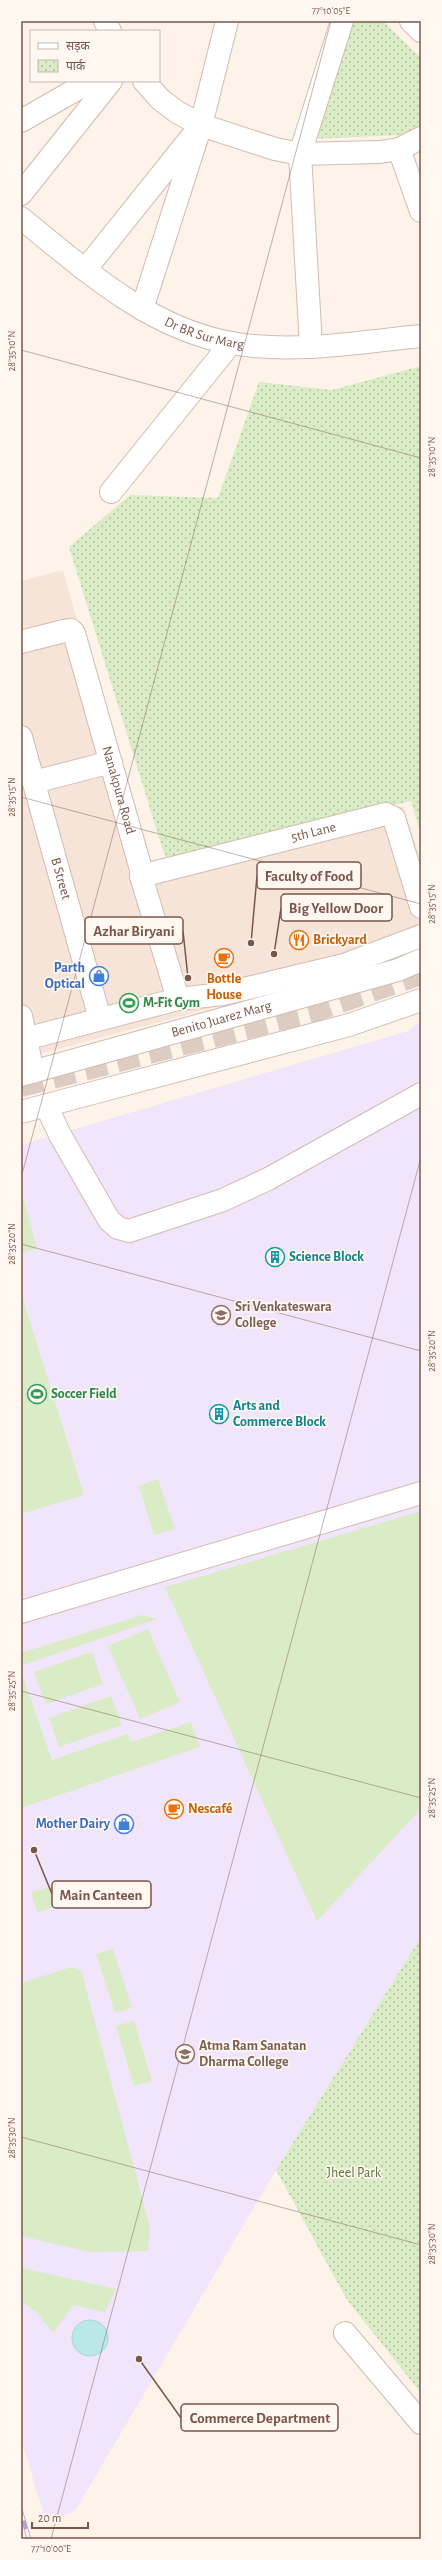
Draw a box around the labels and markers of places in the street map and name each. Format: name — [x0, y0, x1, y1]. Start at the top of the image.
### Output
callout: Faculty of Food — [257, 862, 361, 889]
callout: Big Yellow Door — [281, 894, 392, 921]
callout: Azhar Biryani — [85, 917, 183, 944]
restaurant icon: Brickyard — [288, 929, 310, 951]
place label: Brickyard — [313, 933, 367, 947]
cafe icon: Bottle House — [213, 947, 235, 969]
place label: Parth Optical — [45, 961, 85, 991]
shop icon: Parth Optical — [88, 965, 110, 987]
place label: Bottle House — [206, 972, 242, 1002]
sports icon: M-Fit Gym — [118, 992, 140, 1014]
place label: M-Fit Gym — [143, 996, 200, 1010]
building icon: Science Block — [264, 1246, 286, 1268]
place label: Science Block — [289, 1250, 364, 1264]
place label: Sri Venkateswara College — [235, 1300, 332, 1330]
school or university icon: Sri Venkateswara College — [210, 1304, 232, 1326]
sports icon: Soccer Field — [26, 1383, 48, 1405]
place label: Soccer Field — [51, 1387, 117, 1401]
place label: Arts and Commerce Block — [233, 1399, 326, 1429]
building icon: Arts and Commerce Block — [208, 1403, 230, 1425]
cafe icon: Nescafé — [163, 1798, 185, 1820]
place label: Nescafé — [188, 1802, 233, 1816]
shop icon: Mother Dairy — [113, 1813, 135, 1835]
place label: Mother Dairy — [36, 1817, 111, 1831]
callout: Main Canteen — [52, 1881, 151, 1908]
place label: Atma Ram Sanatan Dharma College — [199, 2039, 307, 2069]
school or university icon: Atma Ram Sanatan Dharma College — [174, 2043, 196, 2065]
callout: Commerce Department — [181, 2404, 338, 2431]

